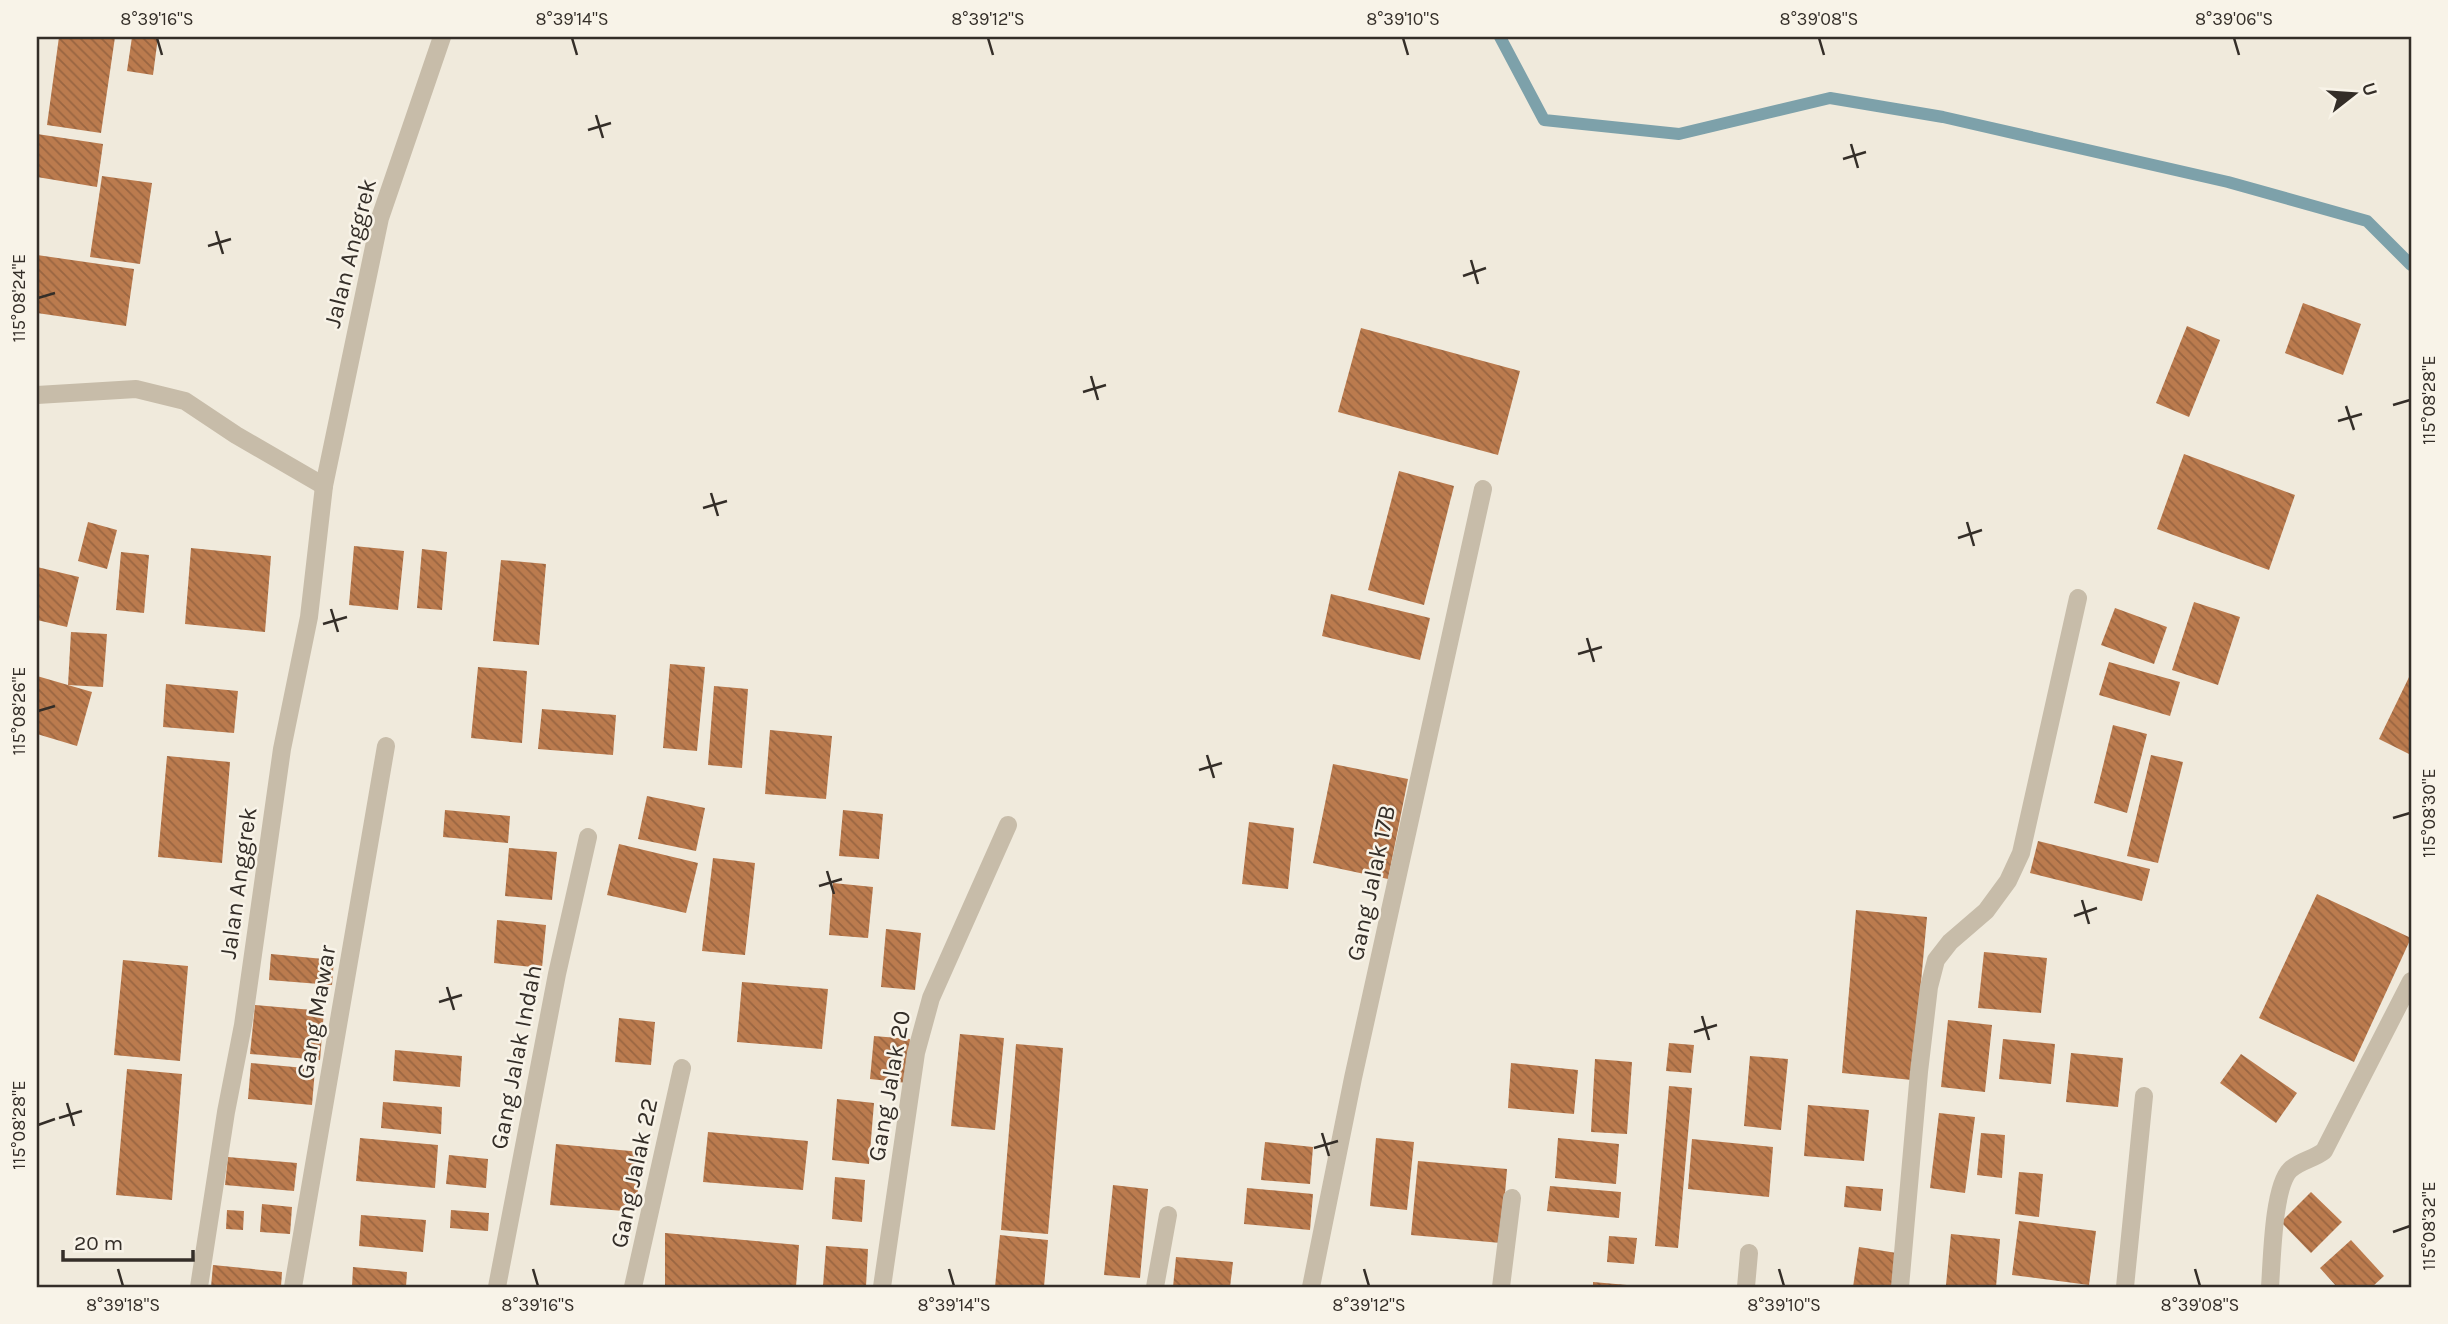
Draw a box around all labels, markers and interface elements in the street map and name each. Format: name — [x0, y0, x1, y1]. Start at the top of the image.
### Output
text: 8°39'16"S — [120, 8, 194, 30]
text: 8°39'14"S — [535, 8, 609, 30]
text: 8°39'12"S — [951, 8, 1025, 30]
text: 8°39'10"S — [1366, 8, 1440, 30]
text: 8°39'08"S — [1780, 8, 1858, 30]
text: 8°39'06"S — [2195, 8, 2273, 30]
north arrow — [2318, 60, 2388, 130]
text: U — [2357, 80, 2382, 99]
street label: Jalan Anggrek — [318, 175, 382, 331]
text: 115°08'24"E — [8, 254, 30, 342]
text: 115°08'28"E — [2418, 355, 2440, 445]
text: 115°08'26"E — [8, 667, 30, 755]
text: 115°08'30"E — [2418, 768, 2440, 858]
street label: Gang Jalak 17B — [1341, 803, 1401, 963]
street label: Jalan Anggrek — [213, 805, 263, 961]
street label: Gang Mawar — [290, 943, 342, 1081]
street label: Gang Jalak Indah — [484, 962, 548, 1152]
street label: Gang Jalak 20 — [862, 1008, 916, 1164]
text: 115°08'28"E — [8, 1080, 30, 1170]
street label: Gang Jalak 22 — [604, 1096, 664, 1250]
text: 115°08'32"E — [2418, 1181, 2440, 1271]
scale bar — [63, 1219, 192, 1263]
text: 20 m — [74, 1231, 123, 1255]
text: 8°39'18"S — [86, 1294, 160, 1316]
text: 8°39'16"S — [501, 1294, 575, 1316]
text: 8°39'14"S — [917, 1294, 991, 1316]
text: 8°39'12"S — [1332, 1294, 1406, 1316]
text: 8°39'10"S — [1747, 1294, 1821, 1316]
text: 8°39'08"S — [2161, 1294, 2239, 1316]

